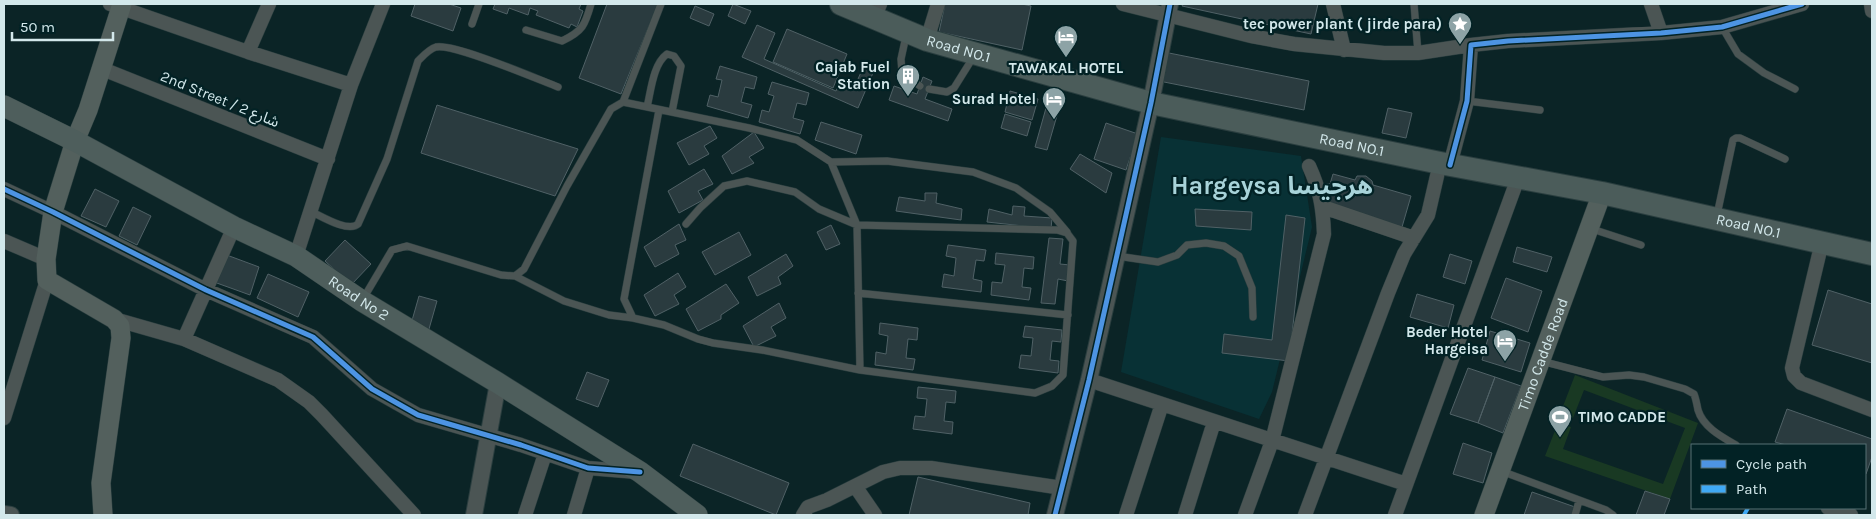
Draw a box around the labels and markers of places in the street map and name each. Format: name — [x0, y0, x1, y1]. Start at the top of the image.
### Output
place icon: tec power plant ( jirde para) — [1447, 11, 1473, 45]
place label: tec power plant ( jirde para) — [1243, 15, 1442, 33]
hotel icon: TAWAKAL HOTEL — [1053, 24, 1079, 58]
place label: Cajab Fuel Station — [815, 58, 890, 93]
place label: TAWAKAL HOTEL — [1009, 59, 1124, 77]
building icon: Cajab Fuel Station — [895, 63, 921, 97]
hotel icon: Surad Hotel — [1041, 86, 1067, 120]
place label: Surad Hotel — [952, 90, 1036, 108]
place label: Beder Hotel Hargeisa — [1406, 323, 1488, 358]
hotel icon: Beder Hotel Hargeisa — [1492, 328, 1518, 362]
sports icon: TIMO CADDE — [1547, 404, 1573, 438]
place label: TIMO CADDE — [1578, 408, 1666, 426]

